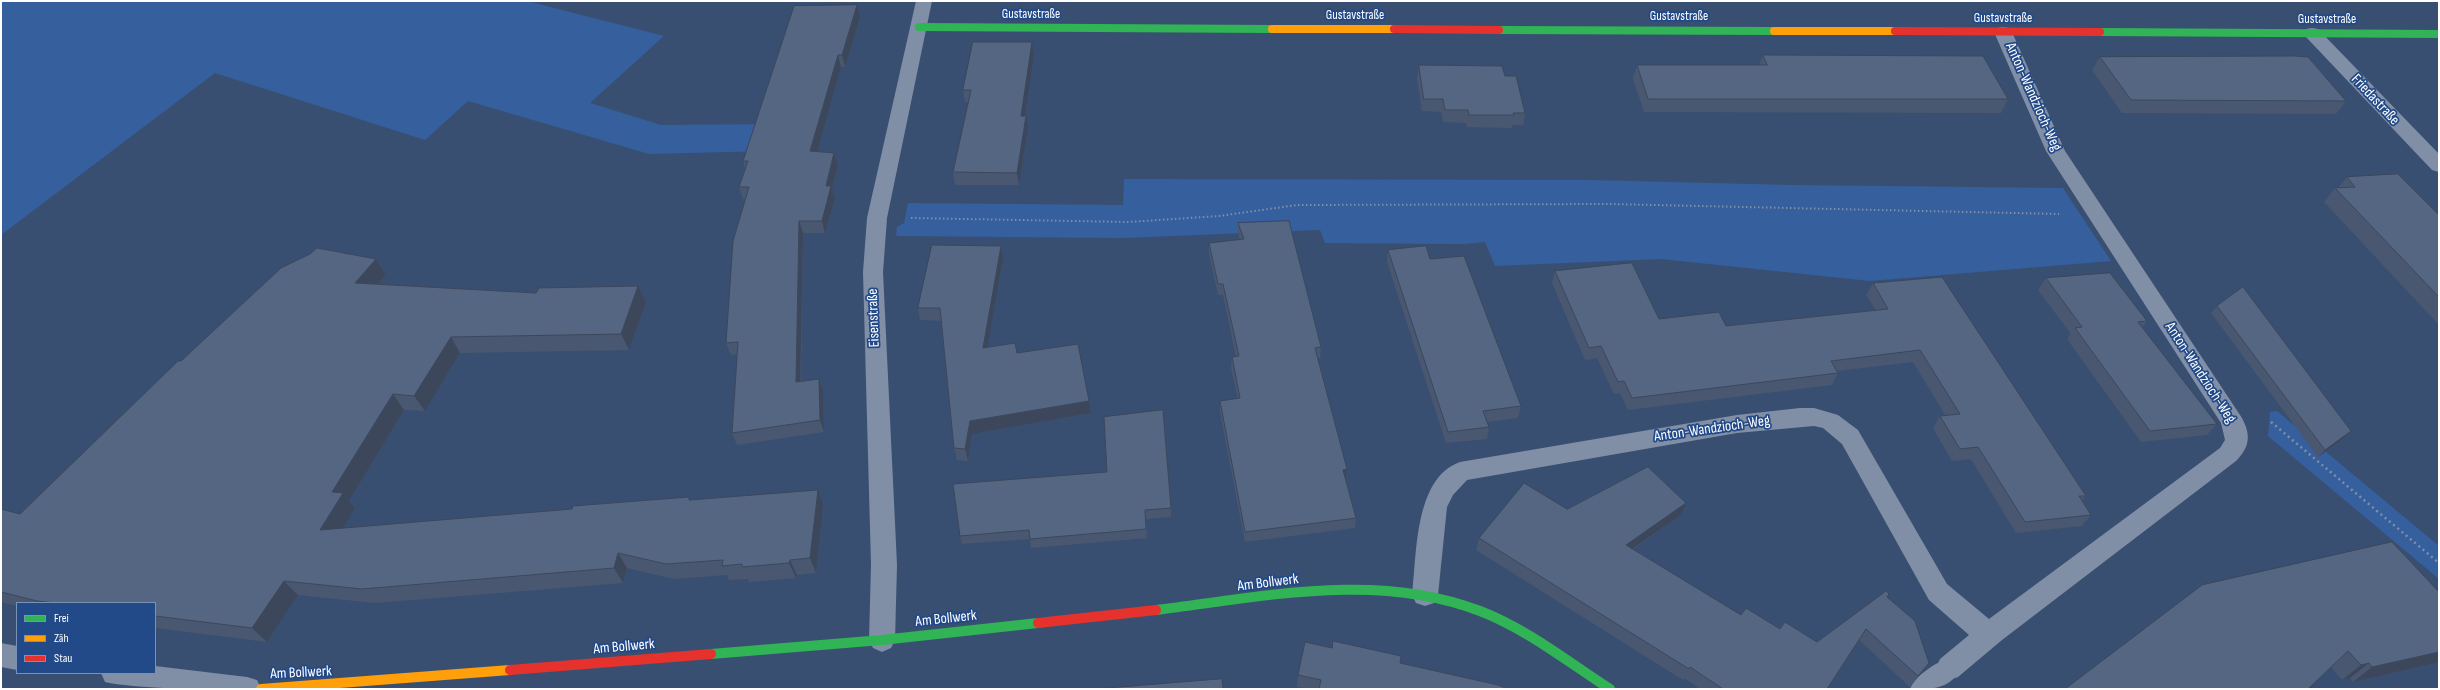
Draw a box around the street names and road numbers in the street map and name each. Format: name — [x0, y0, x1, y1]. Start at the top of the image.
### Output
street label: Gustavstraße — [1002, 7, 1060, 23]
street label: Gustavstraße — [1326, 8, 1384, 24]
street label: Gustavstraße — [1650, 9, 1708, 25]
street label: Gustavstraße — [1974, 11, 2032, 27]
street label: Gustavstraße — [2298, 12, 2356, 28]
street label: Anton-Wandzioch-Weg — [2001, 40, 2065, 154]
street label: Friedastraße — [2347, 71, 2403, 129]
street label: Eisenstraße — [864, 288, 884, 348]
street label: Anton-Wandzioch-Weg — [2161, 319, 2239, 427]
street label: Anton-Wandzioch-Weg — [1653, 412, 1771, 446]
street label: Am Bollwerk — [1236, 570, 1300, 596]
street label: Am Bollwerk — [914, 607, 978, 631]
street label: Am Bollwerk — [593, 635, 655, 659]
street label: Am Bollwerk — [270, 662, 332, 684]

